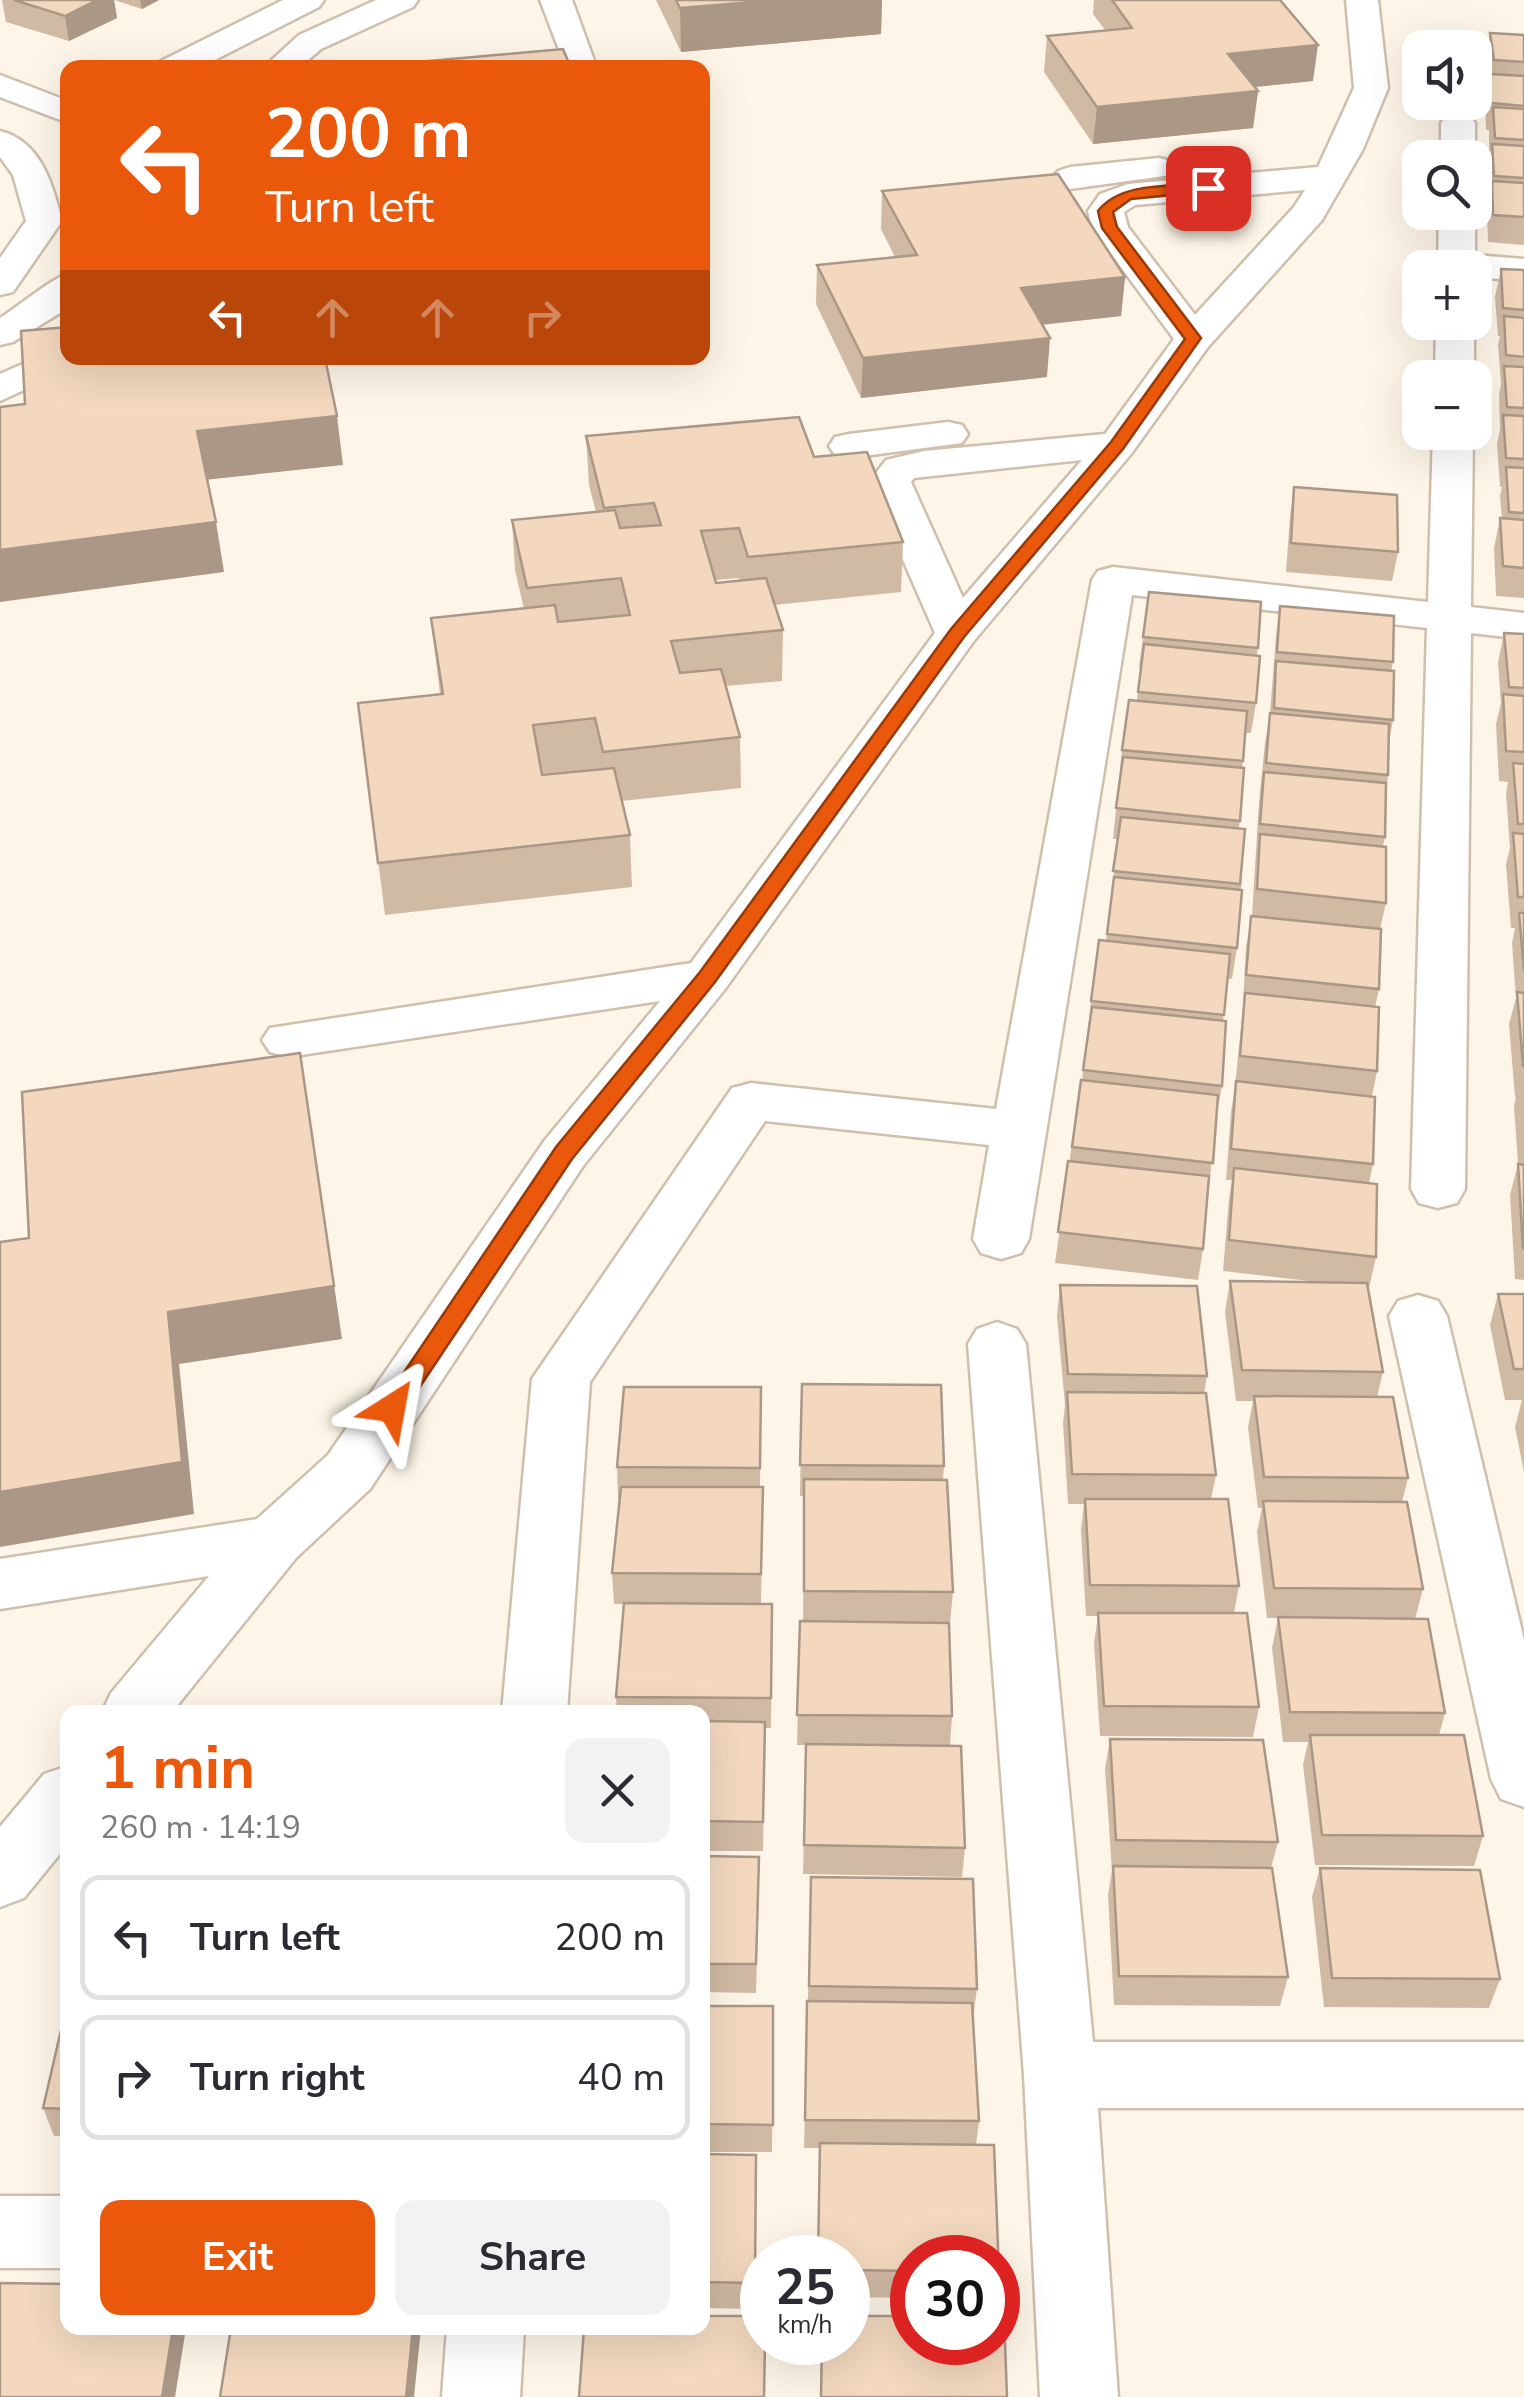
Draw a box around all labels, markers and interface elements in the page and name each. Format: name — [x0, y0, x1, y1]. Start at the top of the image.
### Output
map controls — [1402, 30, 1492, 450]
button: sound — [1402, 30, 1492, 120]
text: 200 m — [265, 86, 471, 182]
icon: left — [100, 100, 230, 230]
button: search — [1402, 140, 1492, 230]
pin — [1166, 146, 1251, 231]
icon: arrive — [1181, 161, 1236, 216]
text: Turn left — [265, 177, 434, 238]
button: + — [1402, 250, 1492, 340]
icon: left — [200, 290, 255, 345]
icon: ahead — [305, 290, 360, 345]
icon: ahead — [410, 290, 465, 345]
icon: right — [515, 290, 570, 345]
button: − — [1402, 360, 1492, 450]
position arrow — [340, 1356, 444, 1460]
text: 1 min — [100, 1727, 255, 1809]
button: close — [565, 1738, 670, 1843]
text: 260 m · 14:19 — [100, 1806, 301, 1849]
icon: left — [105, 1910, 160, 1965]
text: Turn left — [190, 1912, 340, 1963]
text: 200 m — [554, 1912, 665, 1963]
icon: right — [105, 2050, 160, 2105]
text: Turn right — [190, 2052, 365, 2103]
text: 40 m — [577, 2052, 665, 2103]
button: Exit — [100, 2200, 375, 2315]
button: Share — [395, 2200, 670, 2315]
speed limit sign: 30 — [890, 2235, 1020, 2365]
text: 25 — [775, 2253, 835, 2322]
text: km/h — [777, 2308, 833, 2342]

